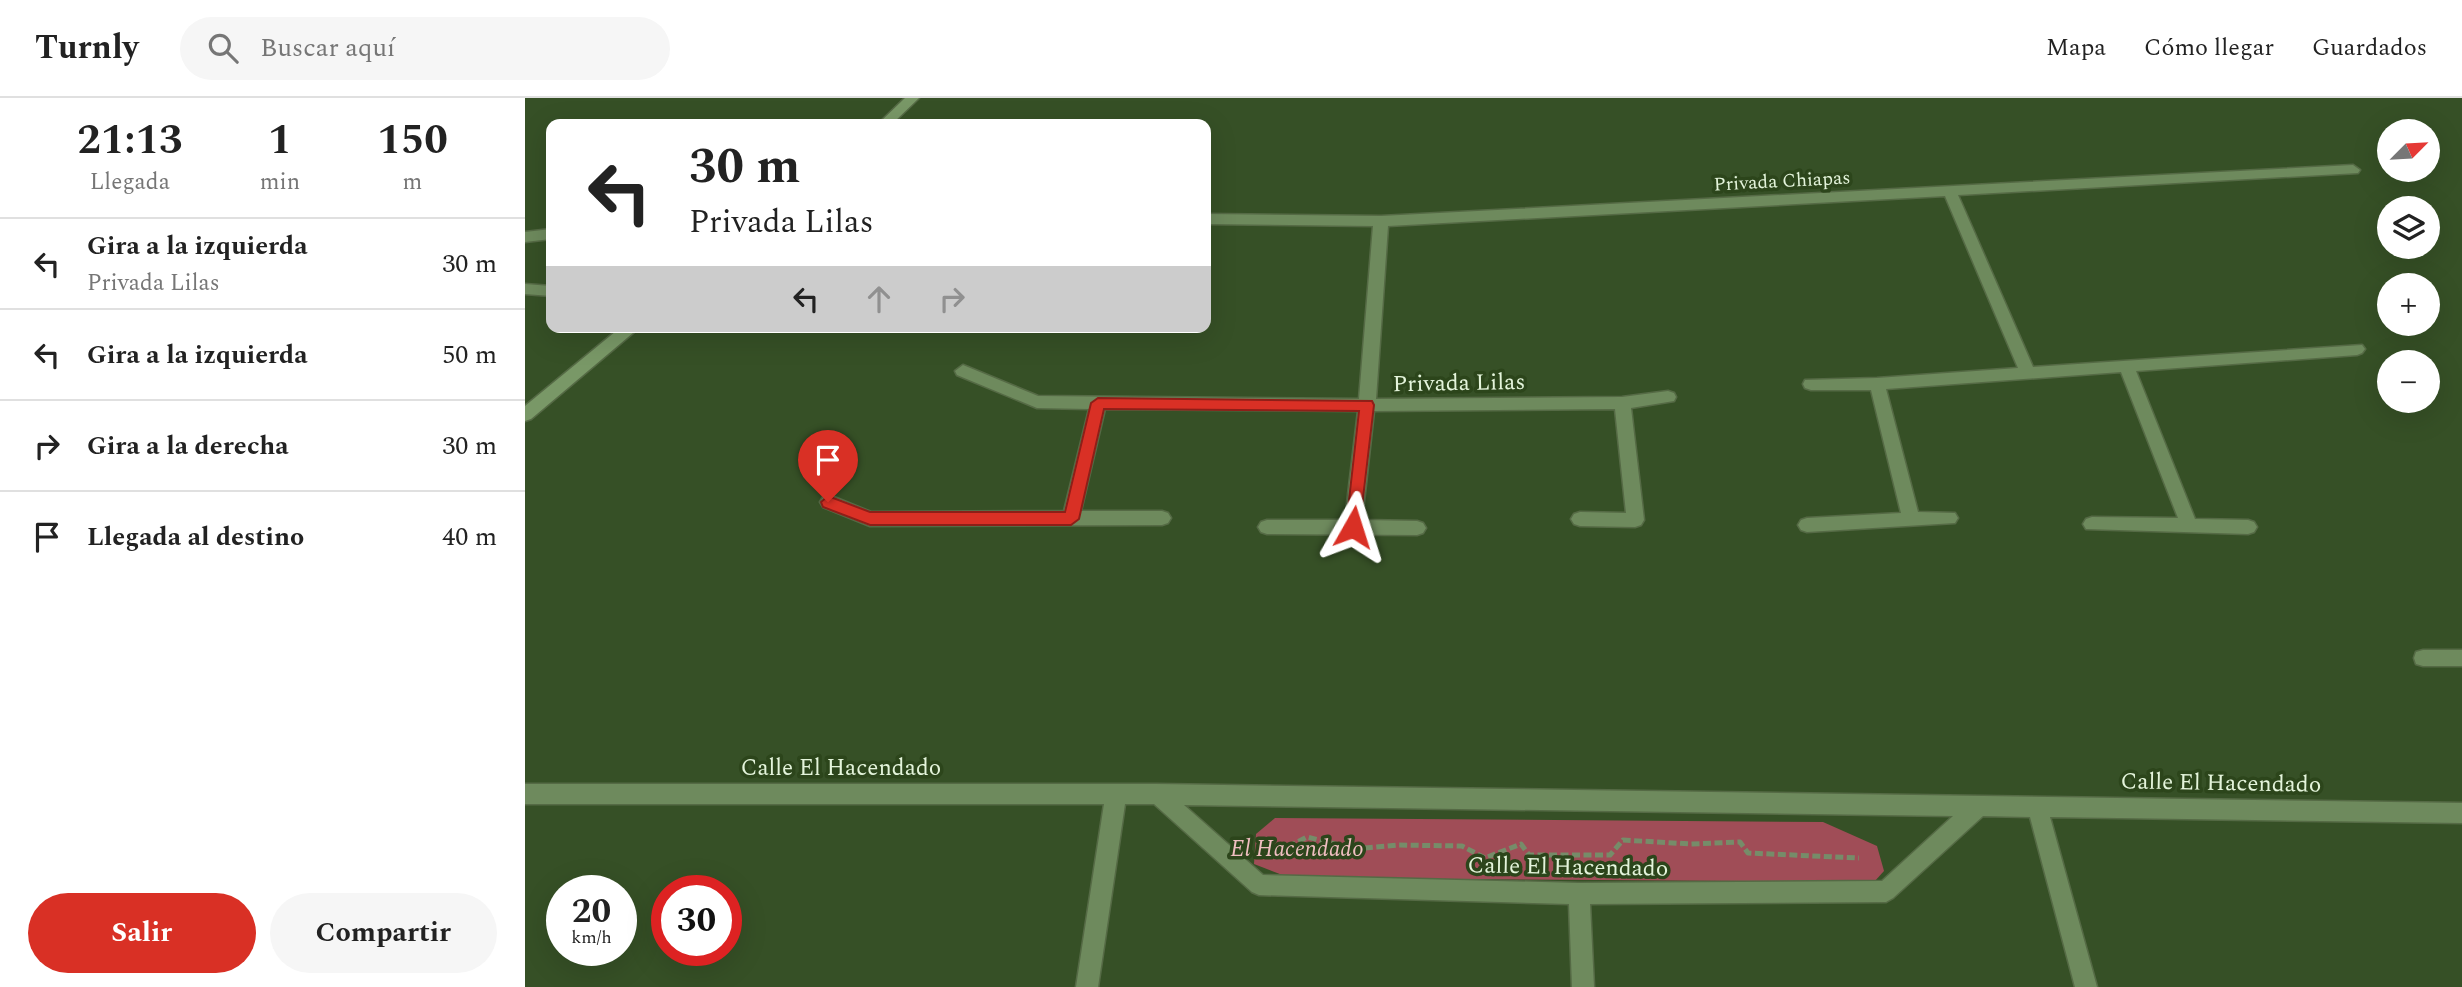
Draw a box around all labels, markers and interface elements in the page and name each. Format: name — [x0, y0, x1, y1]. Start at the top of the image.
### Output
search box — [180, 17, 670, 80]
text: Turnly — [35, 23, 138, 73]
text: Buscar aquí — [260, 28, 395, 68]
icon: search — [204, 29, 242, 67]
text: Mapa — [2046, 30, 2106, 66]
text: Cómo llegar — [2144, 30, 2274, 66]
text: Guardados — [2312, 30, 2427, 66]
text: 21:13 — [77, 109, 183, 172]
text: 1 — [268, 109, 292, 172]
text: 150 — [377, 109, 448, 172]
north arrow — [2377, 119, 2439, 182]
map controls — [2377, 119, 2440, 413]
text: 30 m — [689, 130, 800, 205]
icon: left — [574, 147, 665, 238]
street label: Privada Chiapas — [1713, 163, 1851, 200]
text: Llegada — [90, 165, 170, 200]
text: min — [260, 165, 300, 200]
text: m — [403, 165, 422, 200]
button: layers — [2377, 196, 2440, 259]
text: Privada Lilas — [689, 198, 873, 247]
text: Gira a la izquierda — [87, 226, 308, 266]
text: 30 m — [442, 244, 497, 284]
icon: left — [28, 245, 66, 283]
text: Privada Lilas — [87, 266, 220, 301]
button: + — [2377, 273, 2440, 336]
icon: left — [787, 280, 825, 318]
icon: ahead — [860, 280, 898, 318]
icon: right — [933, 280, 971, 318]
text: Gira a la izquierda — [87, 335, 308, 375]
text: 50 m — [442, 335, 497, 375]
icon: left — [28, 336, 66, 374]
button: − — [2377, 350, 2440, 413]
street label: Privada Lilas — [1392, 365, 1526, 402]
text: Gira a la derecha — [87, 426, 289, 466]
text: 30 m — [442, 426, 497, 466]
icon: right — [28, 427, 66, 465]
pin — [798, 430, 858, 502]
icon: arrive — [809, 441, 847, 479]
position arrow — [1316, 490, 1390, 564]
text: Llegada al destino — [87, 517, 304, 557]
text: 40 m — [442, 517, 497, 557]
icon: arrive — [28, 518, 66, 556]
street label: Calle El Hacendado — [741, 751, 941, 786]
street label: Calle El Hacendado — [2120, 764, 2322, 803]
park label: El Hacendado — [1230, 832, 1364, 867]
street label: Calle El Hacendado — [1467, 848, 1669, 887]
speed limit sign: 30 — [651, 875, 742, 966]
text: 20 — [572, 885, 611, 938]
button: Salir — [28, 893, 256, 973]
button: Compartir — [270, 893, 497, 973]
text: km/h — [571, 924, 612, 951]

